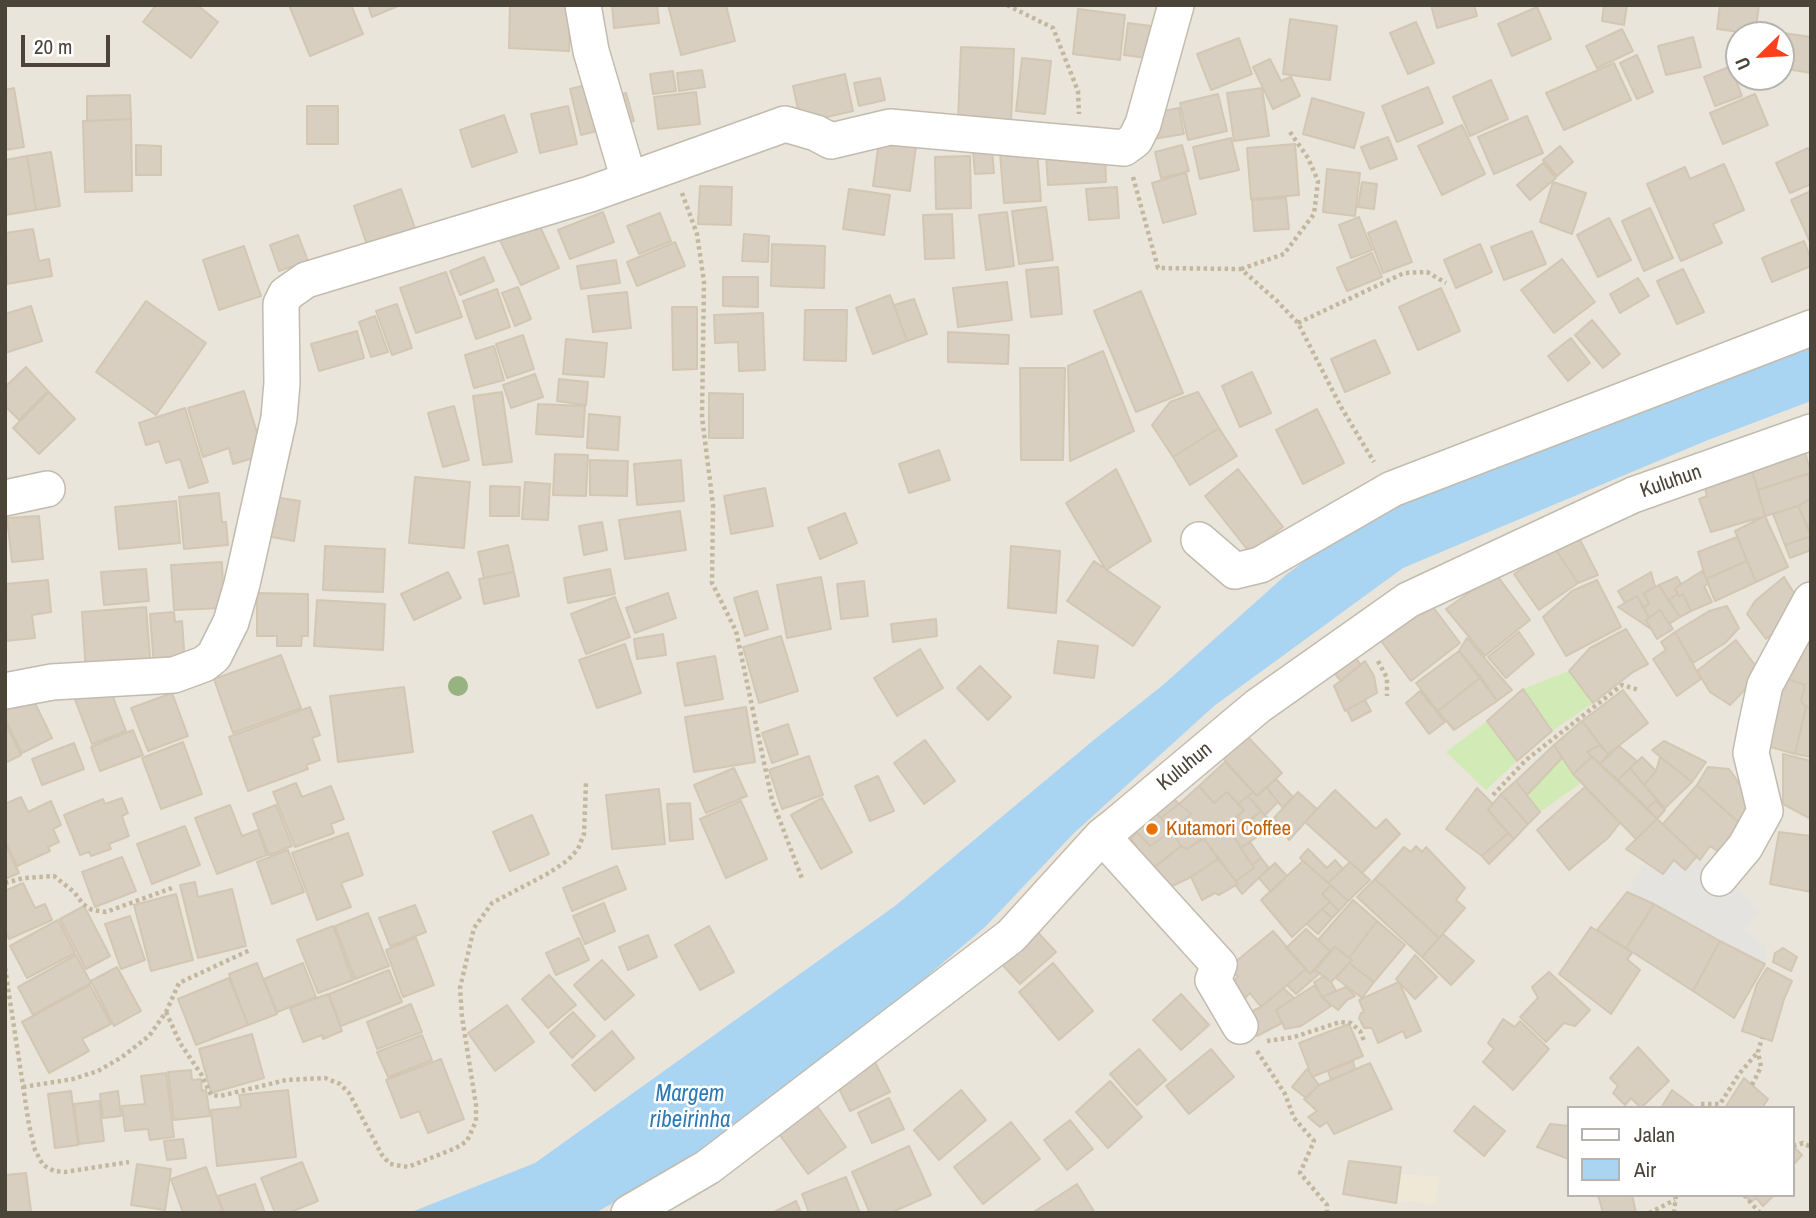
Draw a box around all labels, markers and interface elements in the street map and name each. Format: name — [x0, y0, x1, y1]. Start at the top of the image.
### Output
scale bar — [24, 21, 114, 65]
north arrow — [1725, 21, 1795, 91]
text: 20 m — [34, 32, 72, 61]
text: U — [1728, 53, 1757, 74]
street label: Kuluhun — [1637, 460, 1705, 504]
street label: Kuluhun — [1153, 737, 1217, 797]
place label: Kutamori Coffee — [1166, 816, 1291, 842]
marker: Kutamori Coffee — [1144, 821, 1160, 837]
water label: Margem ribeirinha — [650, 1081, 730, 1135]
legend — [1568, 1106, 1795, 1197]
text: Jalan — [1634, 1120, 1675, 1149]
text: Air — [1634, 1155, 1656, 1184]

